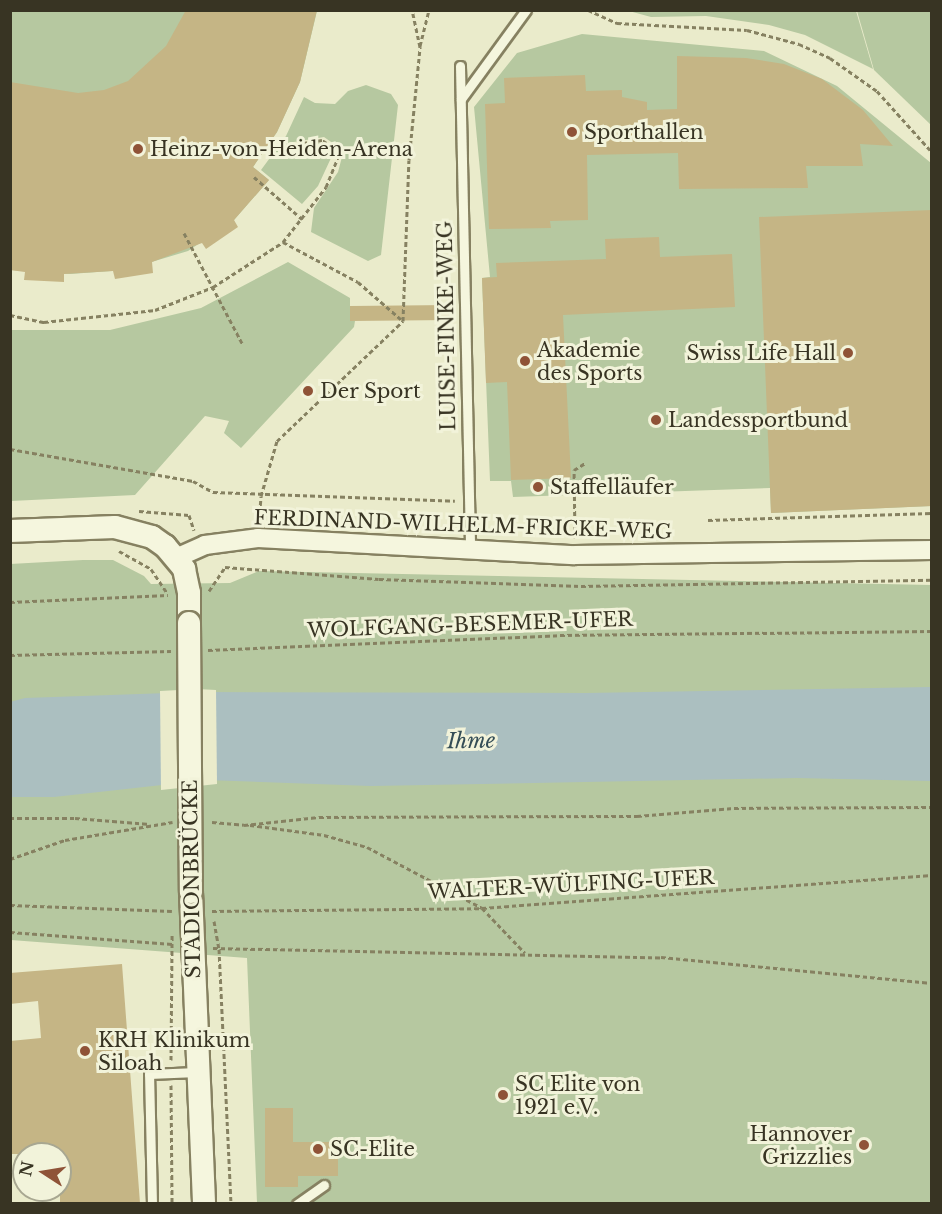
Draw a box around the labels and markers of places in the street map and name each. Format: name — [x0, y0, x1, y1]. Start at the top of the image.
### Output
place label: Sporthallen — [584, 120, 704, 144]
marker: Sporthallen — [565, 125, 579, 139]
place label: Heinz-von-Heiden-Arena — [150, 137, 413, 161]
marker: Heinz-von-Heiden-Arena — [131, 142, 145, 156]
place label: Akademie des Sports — [537, 338, 642, 385]
place label: Swiss Life Hall — [687, 341, 836, 365]
marker: Swiss Life Hall — [841, 346, 855, 360]
marker: Akademie des Sports — [518, 354, 532, 368]
place label: Der Sport — [320, 379, 421, 403]
marker: Der Sport — [301, 384, 315, 398]
place label: Landessportbund — [668, 408, 848, 432]
marker: Landessportbund — [649, 413, 663, 427]
place label: Staffelläufer — [550, 475, 674, 499]
marker: Staffelläufer — [531, 480, 545, 494]
place label: KRH Klinikum Siloah — [98, 1028, 250, 1075]
marker: KRH Klinikum Siloah — [76, 1042, 94, 1060]
place label: SC Elite von 1921 e.V. — [515, 1072, 641, 1119]
marker: SC Elite von 1921 e.V. — [496, 1088, 510, 1102]
place label: Hannover Grizzlies — [749, 1122, 852, 1169]
place label: SC-Elite — [330, 1137, 415, 1161]
marker: Hannover Grizzlies — [857, 1138, 871, 1152]
marker: SC-Elite — [311, 1142, 325, 1156]

